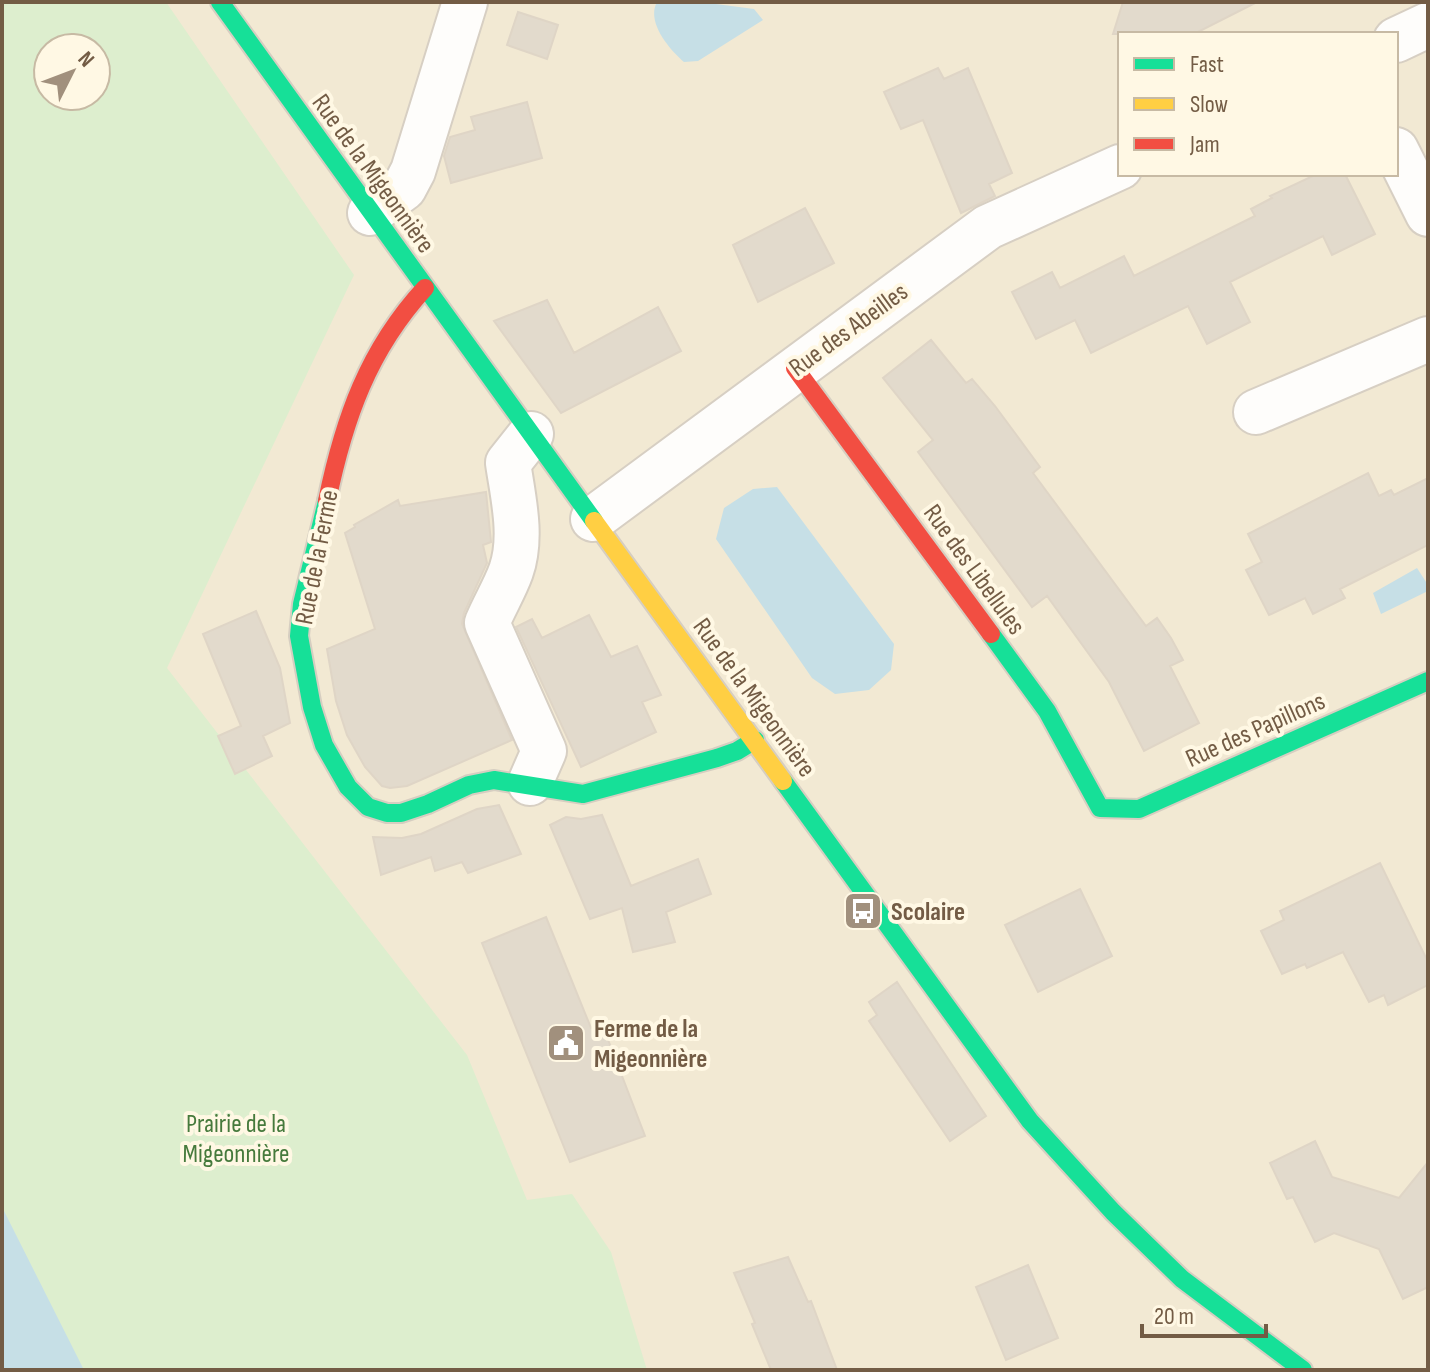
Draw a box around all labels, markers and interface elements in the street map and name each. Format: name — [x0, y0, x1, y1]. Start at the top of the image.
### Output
north arrow — [32, 32, 112, 112]
legend — [1118, 32, 1398, 176]
text: N — [72, 46, 100, 73]
text: Fast — [1190, 50, 1224, 79]
street label: Rue de la Migeonnière — [305, 88, 441, 259]
text: Slow — [1190, 90, 1228, 119]
text: Jam — [1189, 130, 1220, 159]
street label: Rue des Abeilles — [783, 277, 914, 384]
street label: Rue de la Ferme — [289, 487, 346, 627]
street label: Rue des Libellules — [916, 499, 1031, 641]
street label: Rue de la Migeonnière — [686, 612, 822, 783]
street label: Rue des Papillons — [1181, 686, 1330, 775]
bus stop icon: Scolaire — [842, 890, 884, 932]
place label: Scolaire — [891, 897, 965, 928]
place label: Ferme de la Migeonnière — [594, 1014, 707, 1075]
public building icon: Ferme de la Migeonnière — [545, 1022, 587, 1064]
park label: Prairie de la Migeonnière — [183, 1109, 289, 1170]
scale bar — [1142, 1288, 1266, 1338]
text: 20 m — [1154, 1302, 1194, 1331]

